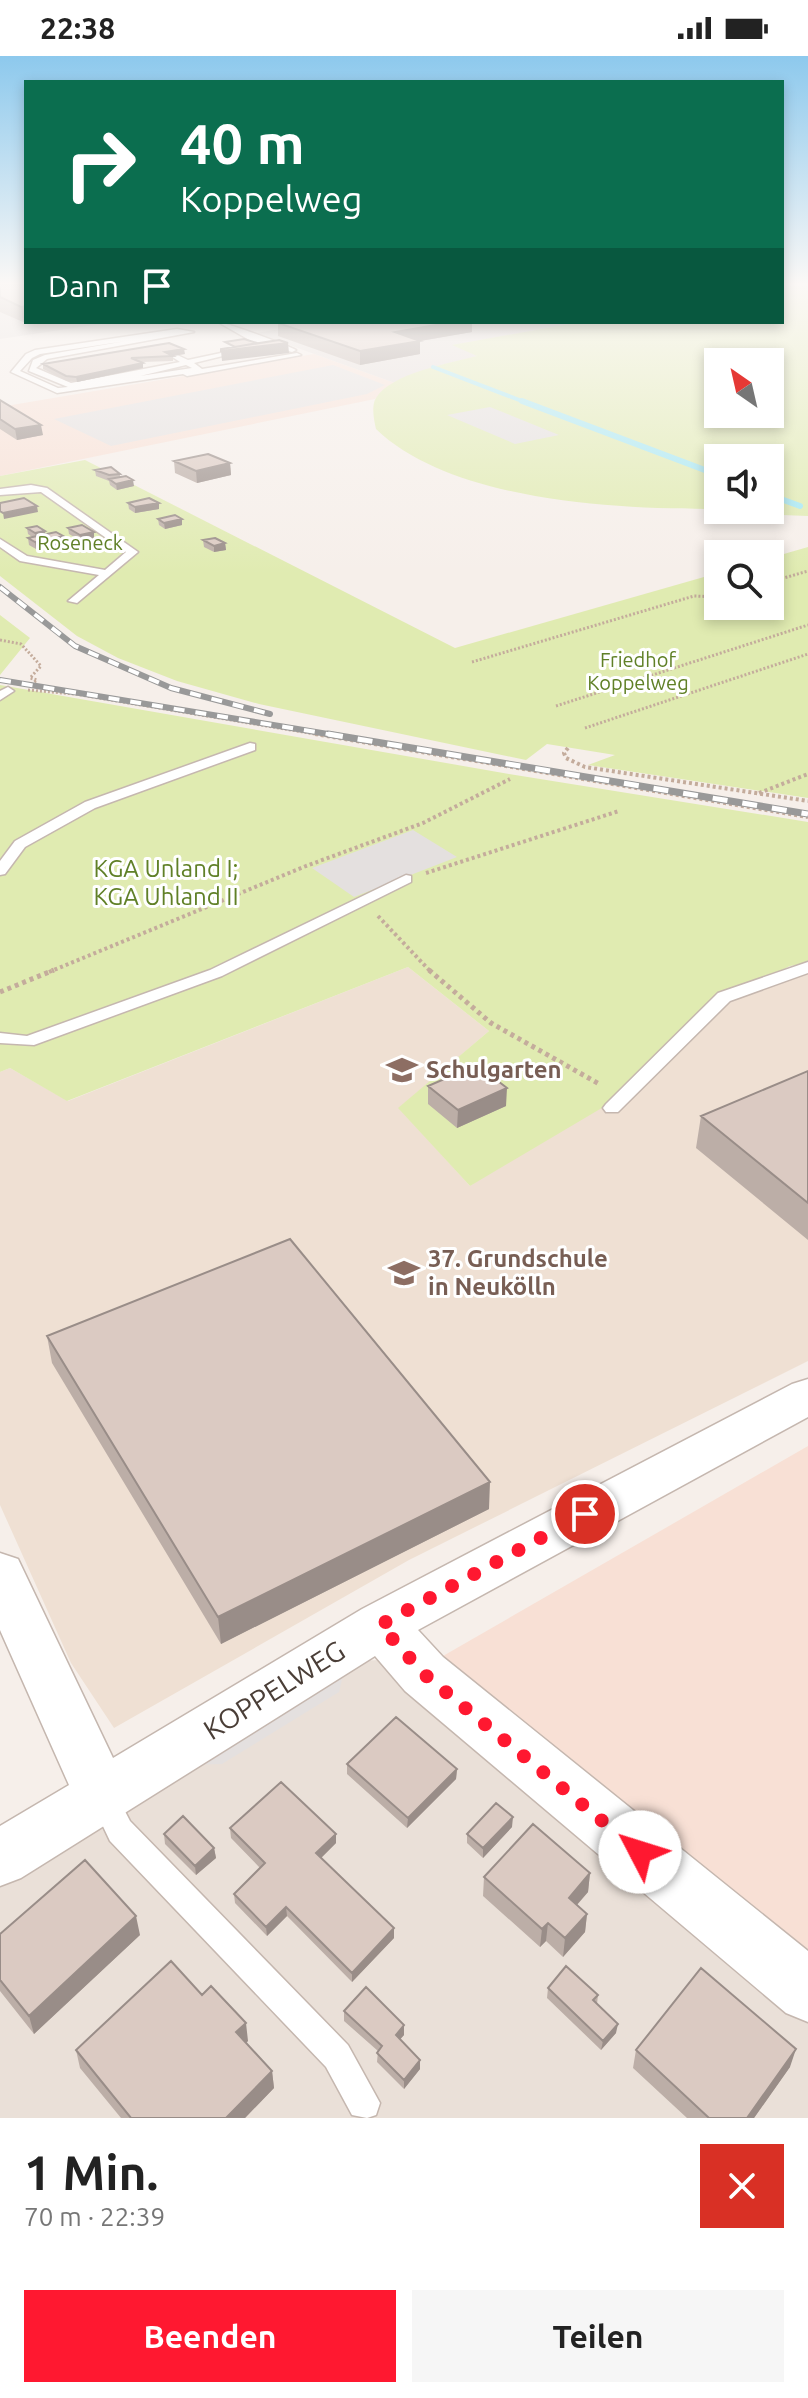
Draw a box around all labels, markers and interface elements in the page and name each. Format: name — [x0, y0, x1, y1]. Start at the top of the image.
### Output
text: 22:38 — [40, 11, 115, 45]
icon: right — [48, 112, 152, 216]
text: 40 m — [180, 112, 305, 175]
text: Koppelweg — [180, 178, 362, 219]
icon: arrive — [135, 264, 179, 308]
text: Dann — [48, 269, 119, 303]
north arrow — [704, 348, 784, 428]
map controls — [704, 348, 784, 620]
button: sound — [704, 444, 784, 524]
park label: Roseneck — [37, 531, 123, 554]
button: search — [704, 540, 784, 620]
park label: Friedhof Koppelweg — [587, 648, 689, 694]
park label: KGA Unland I; KGA Uhland II — [93, 855, 239, 910]
school or university icon: Schulgarten — [385, 1053, 419, 1087]
place label: Schulgarten — [426, 1056, 562, 1083]
place label: 37. Grundschule in Neukölln — [428, 1245, 608, 1300]
school or university icon: 37. Grundschule in Neukölln — [387, 1256, 421, 1290]
pin — [551, 1480, 619, 1548]
icon: arrive — [563, 1492, 607, 1536]
street label: KOPPELWEG — [198, 1634, 350, 1745]
position arrow — [598, 1810, 682, 1894]
button: close — [700, 2144, 784, 2228]
text: 1 Min. — [24, 2145, 158, 2199]
text: 70 m · 22:39 — [24, 2202, 165, 2231]
button: Beenden — [24, 2290, 396, 2382]
button: Teilen — [412, 2290, 784, 2382]

